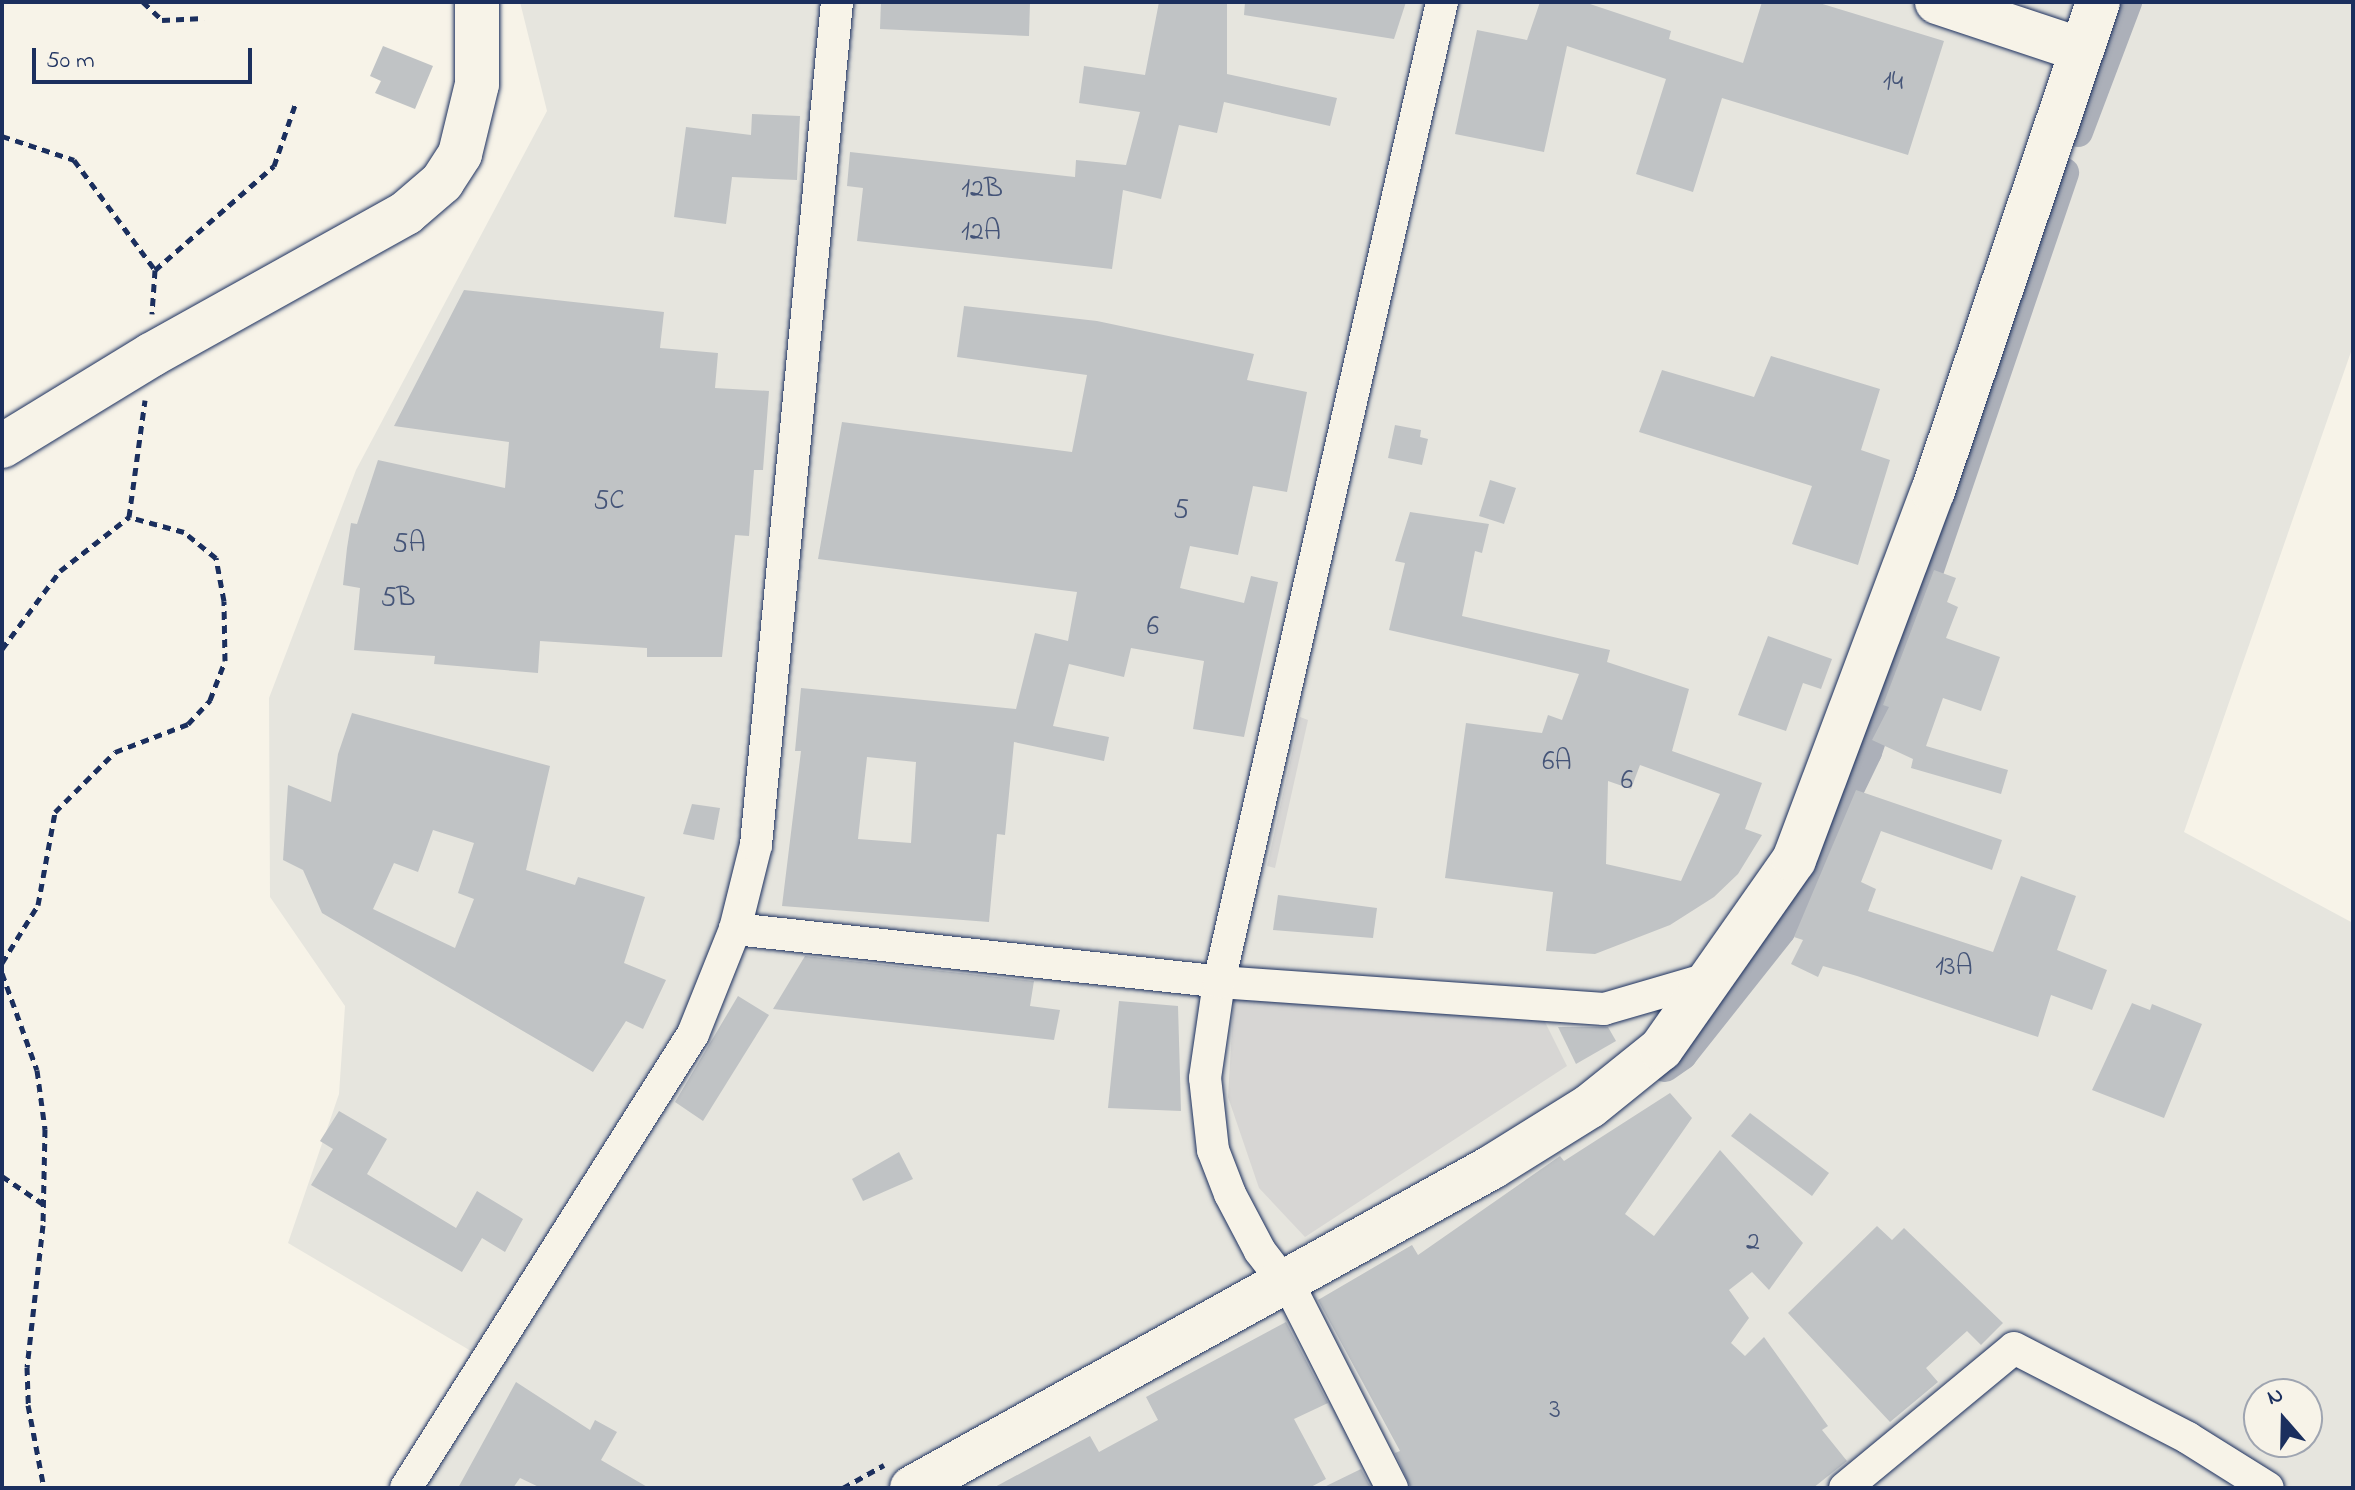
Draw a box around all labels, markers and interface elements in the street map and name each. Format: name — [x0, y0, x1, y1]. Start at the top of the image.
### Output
scale bar — [36, 32, 256, 82]
text: 50 m — [46, 44, 95, 79]
house number: 14 — [1883, 66, 1903, 100]
house number: 12B — [961, 173, 1003, 207]
house number: 12A — [961, 216, 1001, 250]
house number: 5C — [593, 485, 625, 519]
house number: 5 — [1173, 494, 1189, 528]
house number: 5A — [392, 528, 426, 562]
house number: 5B — [381, 582, 415, 616]
house number: 6 — [1147, 611, 1159, 645]
house number: 6A — [1542, 746, 1572, 780]
house number: 6 — [1621, 765, 1633, 799]
house number: 13A — [1935, 951, 1973, 985]
house number: 2 — [1746, 1226, 1760, 1260]
north arrow — [2243, 1378, 2323, 1458]
text: N — [2263, 1380, 2288, 1415]
house number: 3 — [1549, 1394, 1561, 1428]

